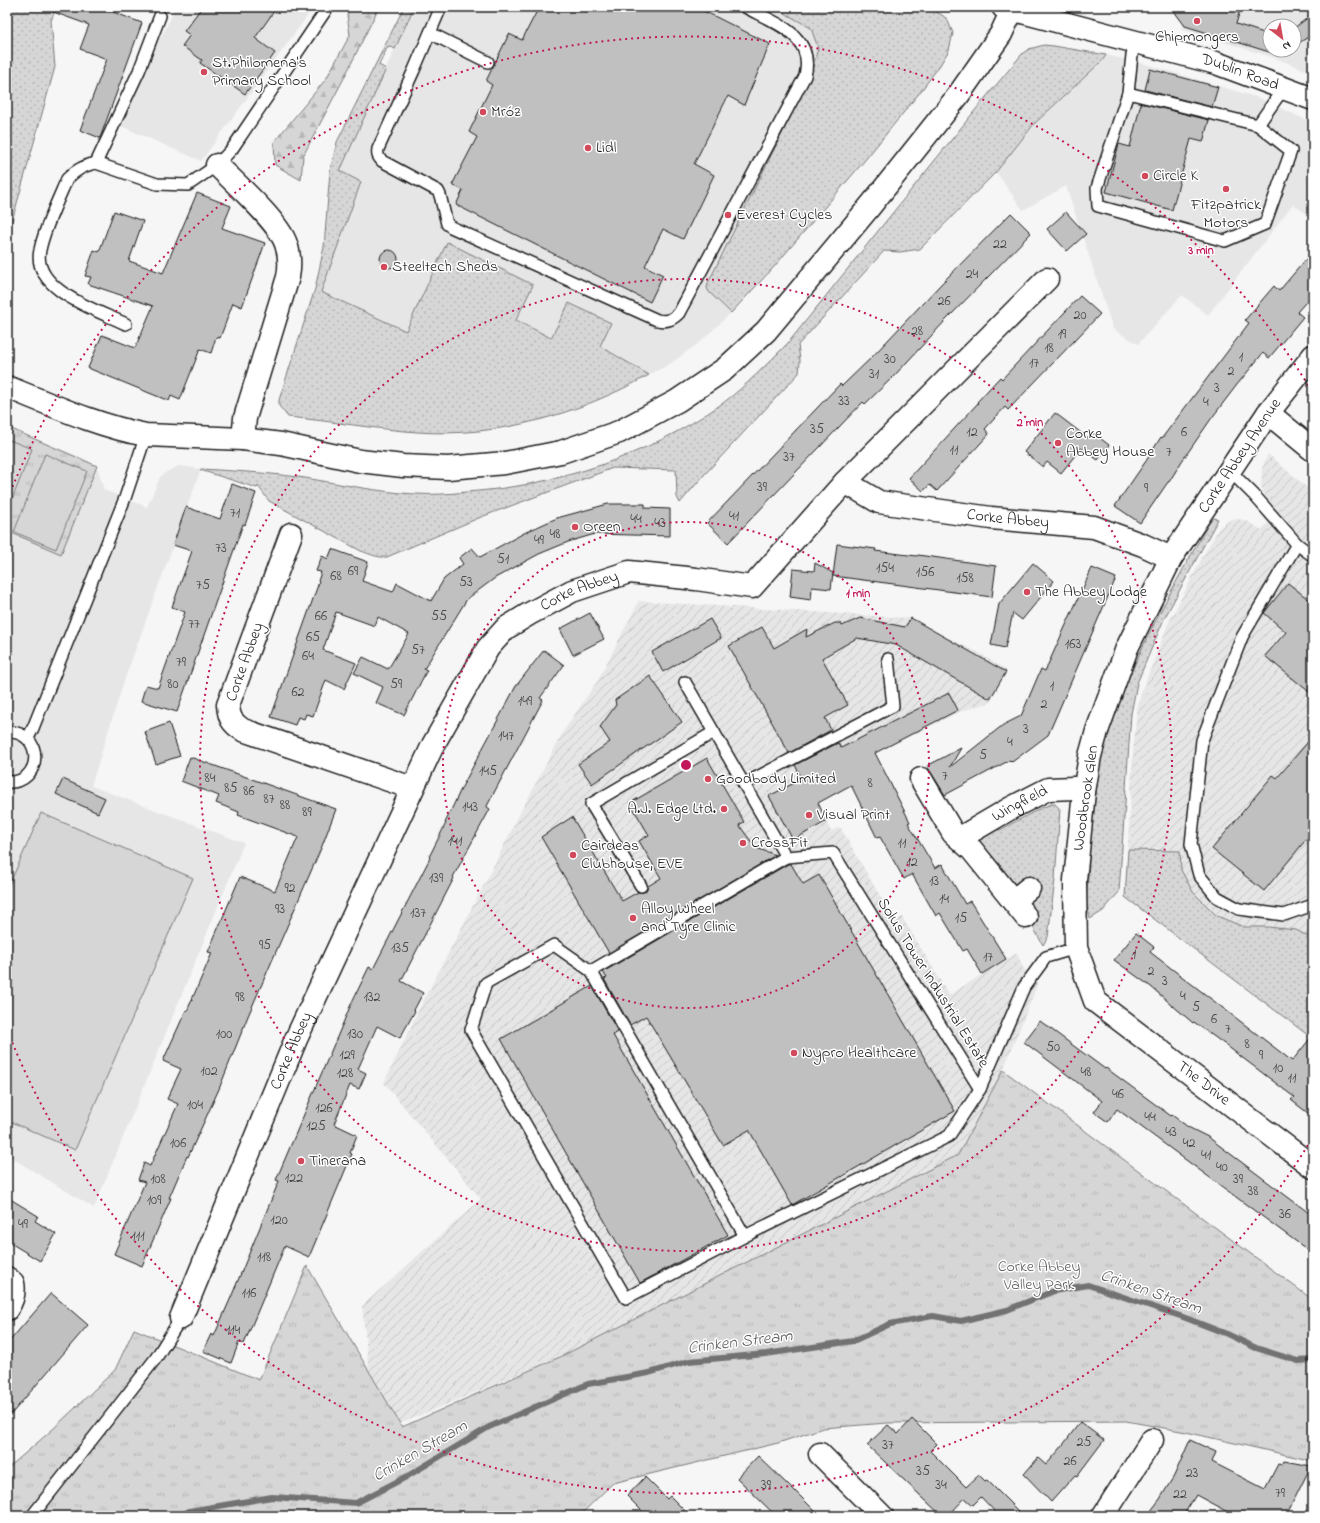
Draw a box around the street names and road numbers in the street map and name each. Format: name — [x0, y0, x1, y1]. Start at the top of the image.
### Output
street label: Dublin Road — [1198, 47, 1282, 97]
street label: Corke Abbey Avenue — [1192, 393, 1288, 518]
street label: Corke Abbey — [965, 503, 1050, 535]
street label: Corke Abbey — [536, 564, 622, 618]
street label: Corke Abbey — [220, 619, 270, 705]
street label: Woodbrook Glen — [1067, 744, 1105, 852]
street label: Wingfield — [987, 779, 1052, 829]
street label: Solus Tower Industrial Estate — [871, 893, 996, 1073]
street label: Corke Abbey — [264, 1008, 319, 1094]
street label: The Drive — [1172, 1055, 1236, 1112]

